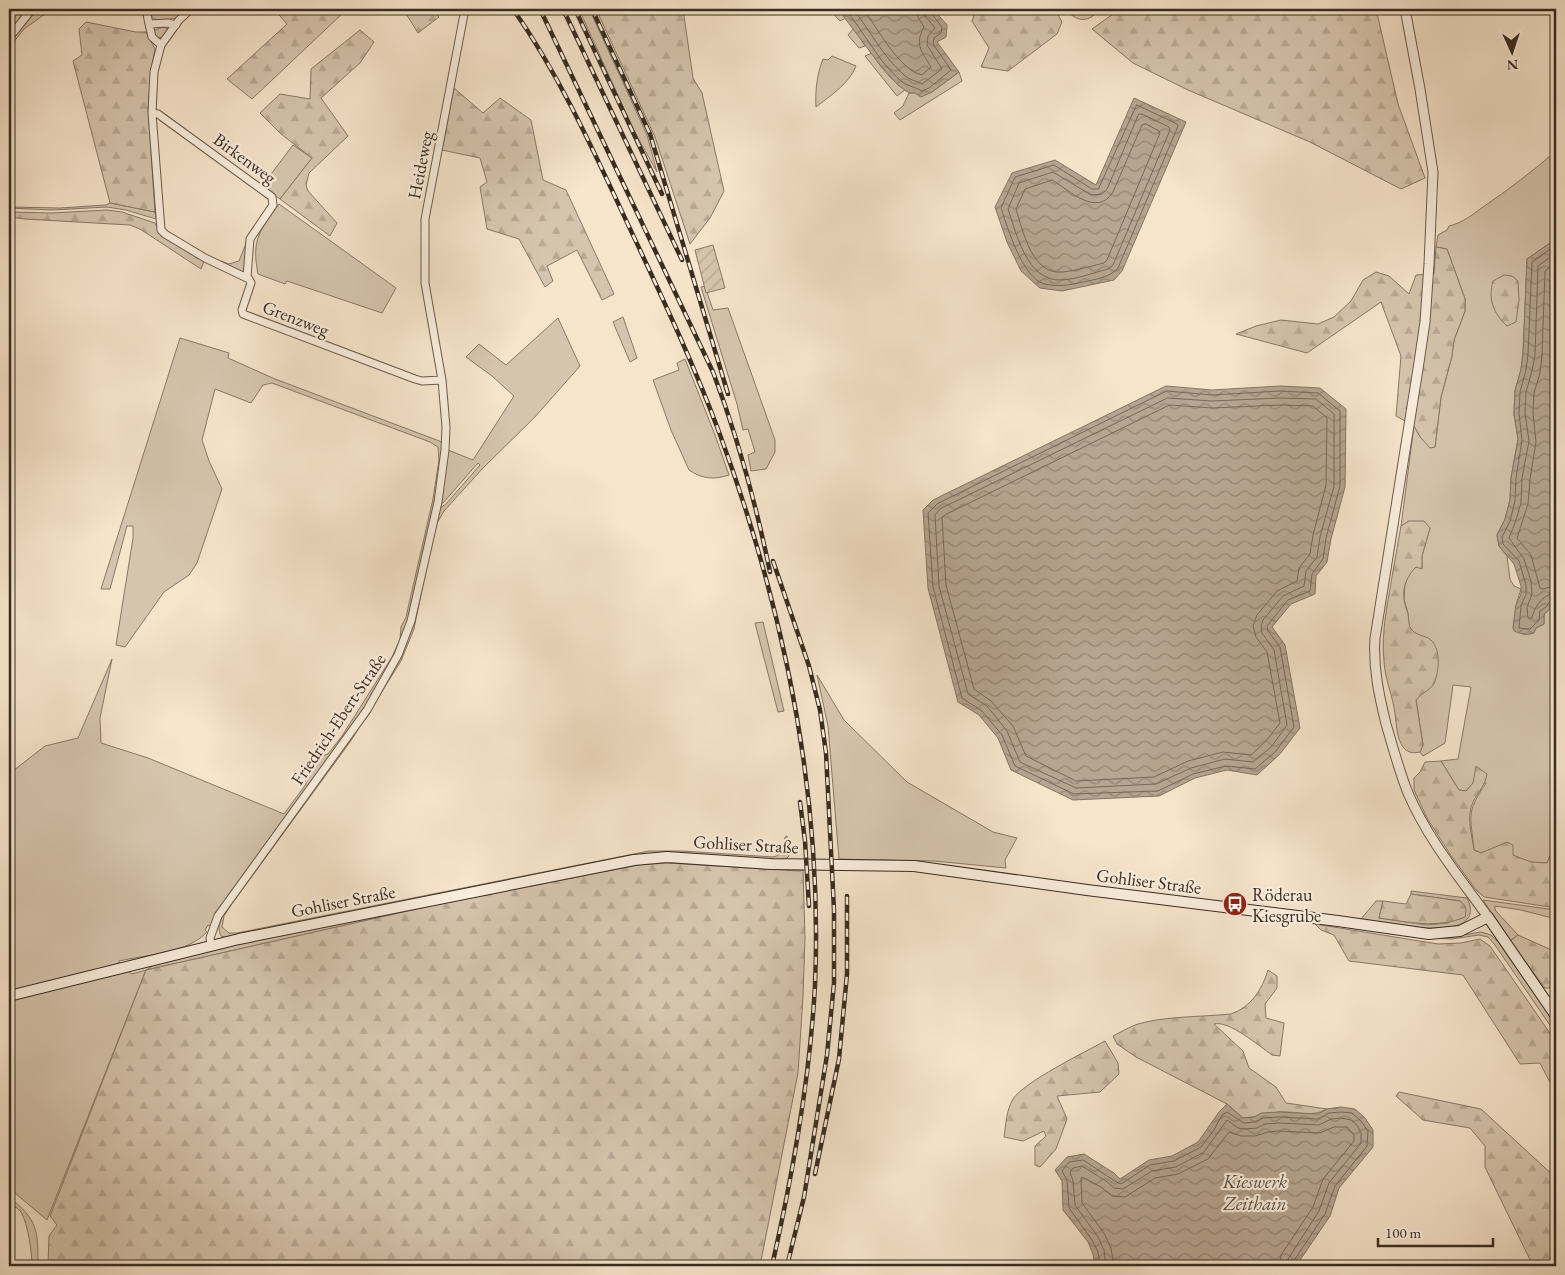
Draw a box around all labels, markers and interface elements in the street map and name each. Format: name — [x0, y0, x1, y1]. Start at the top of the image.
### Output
north arrow — [1488, 28, 1538, 78]
text: N — [1506, 56, 1519, 74]
street label: Birkenweg — [209, 127, 281, 189]
street label: Heideweg — [402, 129, 438, 201]
street label: Grenzweg — [260, 295, 333, 341]
street label: Friedrich-Ebert-Straße — [285, 649, 391, 789]
street label: Gohliser Straße — [693, 830, 799, 858]
street label: Gohliser Straße — [1095, 863, 1203, 899]
street label: Gohliser Straße — [289, 880, 397, 922]
place label: Röderau Kiesgrube — [1252, 883, 1321, 927]
bus stop icon: Röderau Kiesgrube — [1222, 891, 1248, 917]
water label: Kieswerk Zeithain — [1222, 1169, 1288, 1216]
scale bar — [1378, 1215, 1492, 1247]
text: 100 m — [1385, 1223, 1422, 1242]

